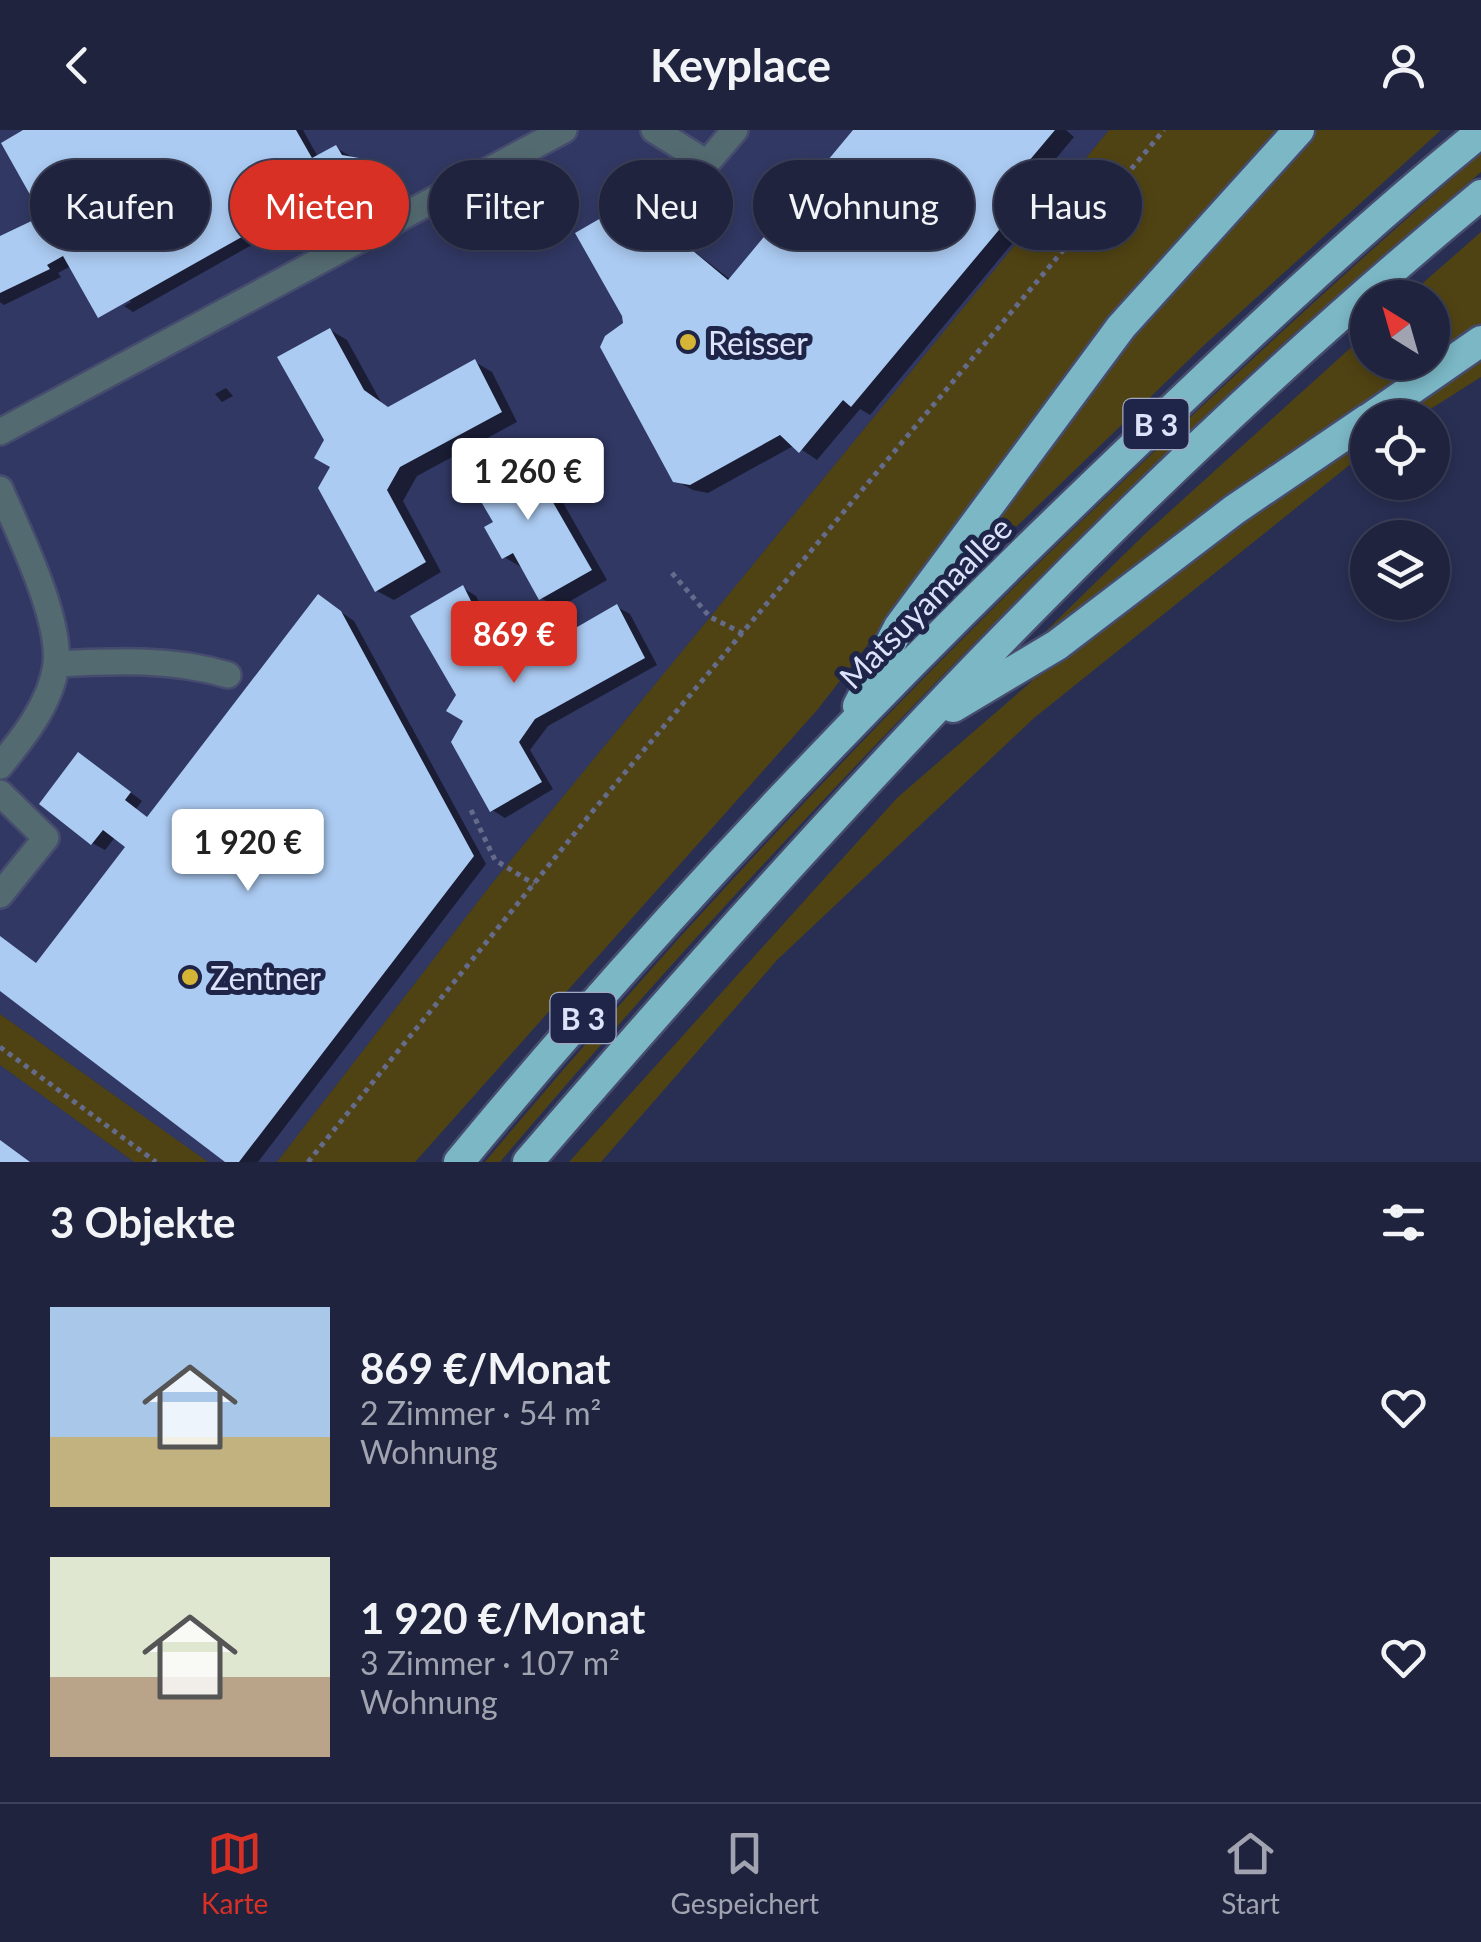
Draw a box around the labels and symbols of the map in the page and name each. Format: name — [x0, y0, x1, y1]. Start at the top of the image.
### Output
north arrow — [1350, 280, 1450, 380]
place label: Reisser — [708, 323, 808, 362]
marker: Reisser — [677, 331, 699, 353]
road number: B 3 — [1124, 399, 1188, 449]
pin: 1 260 € — [436, 438, 620, 523]
street label: Matsuyamaallee — [831, 508, 1019, 696]
pin: 869 € — [444, 601, 584, 686]
pin: 1 920 € — [156, 809, 340, 894]
place label: Zentner — [210, 958, 321, 997]
marker: Zentner — [179, 966, 201, 988]
road number: B 3 — [550, 993, 616, 1043]

